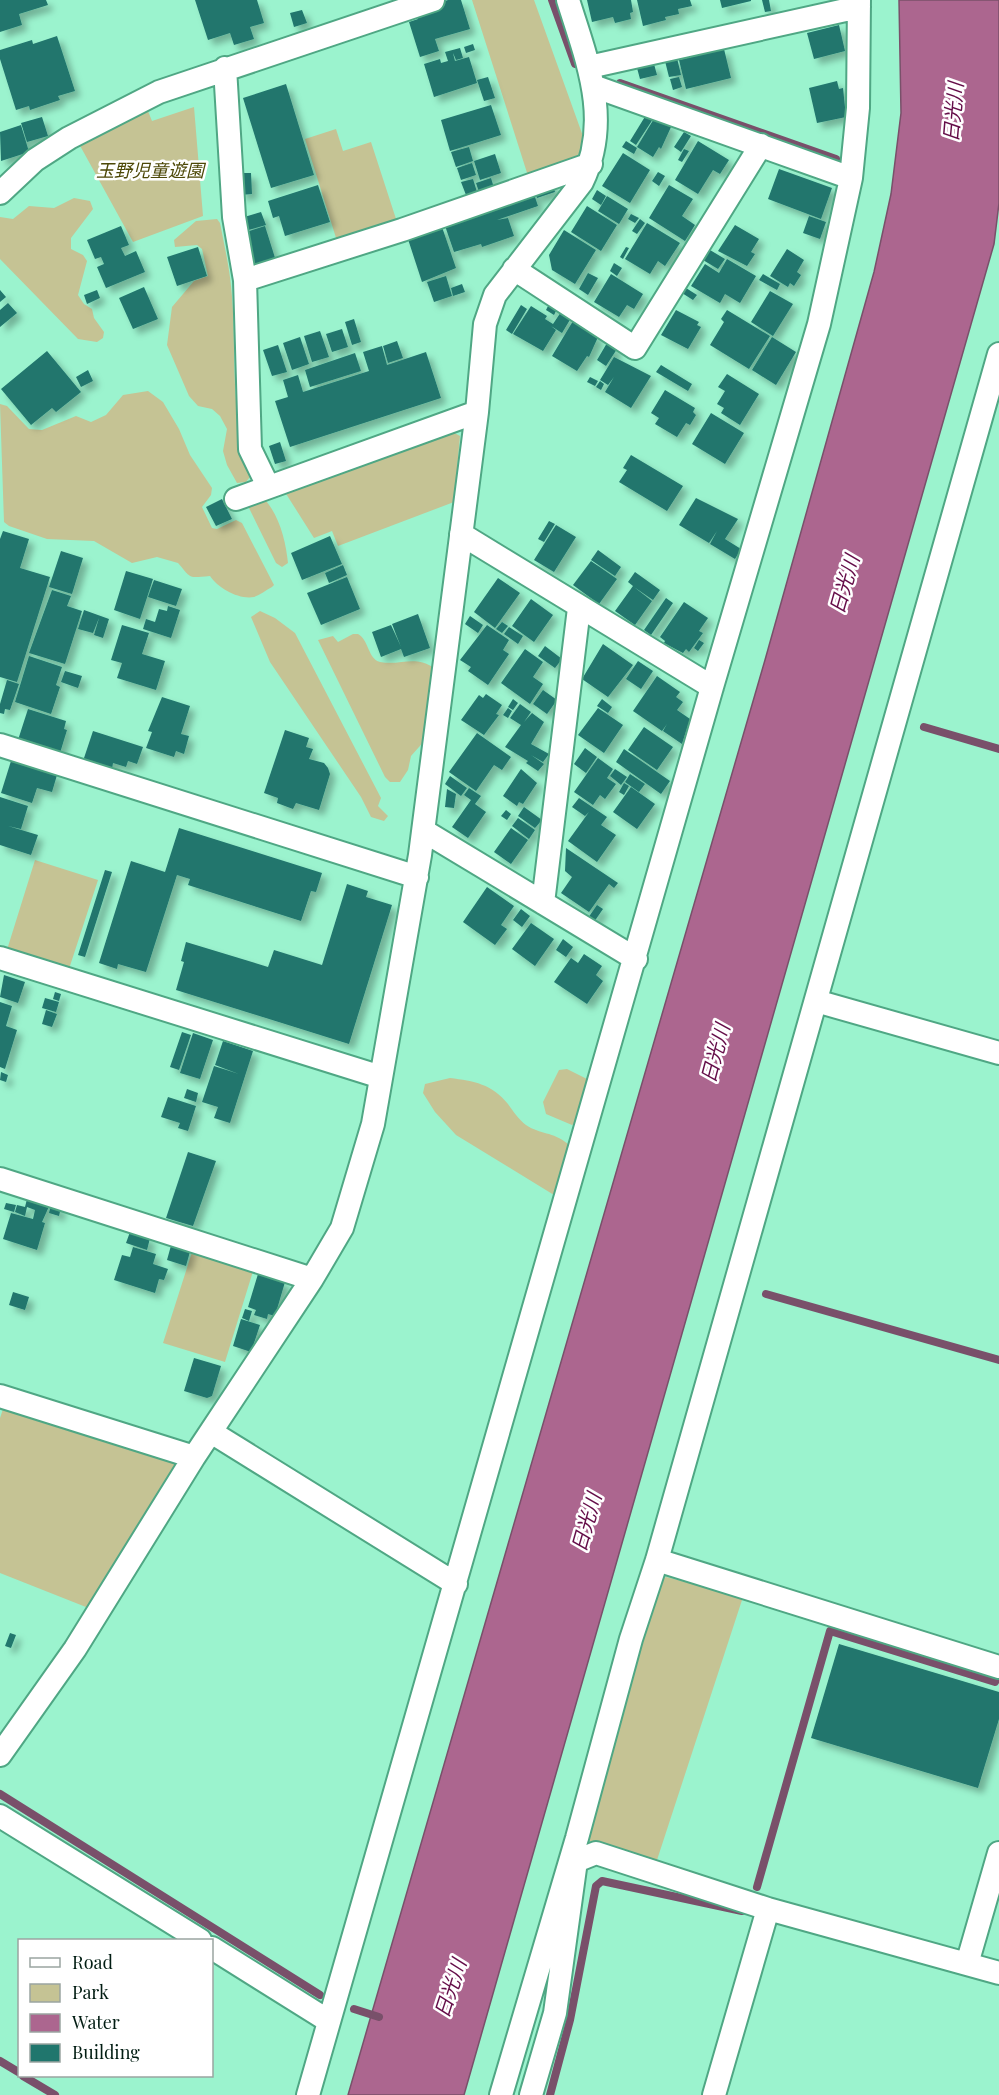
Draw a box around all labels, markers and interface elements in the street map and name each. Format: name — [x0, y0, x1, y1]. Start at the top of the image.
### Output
water label: 日光川 — [936, 79, 968, 143]
park label: 玉野児童遊園 — [96, 158, 207, 182]
water label: 日光川 — [822, 550, 865, 617]
water label: 日光川 — [693, 1019, 735, 1085]
water label: 日光川 — [564, 1488, 607, 1555]
legend — [18, 1939, 213, 2077]
text: Road — [72, 1950, 113, 1974]
water label: 日光川 — [427, 1953, 472, 2021]
text: Park — [72, 1980, 109, 2004]
text: Water — [71, 2010, 120, 2034]
text: Building — [72, 2040, 140, 2064]

